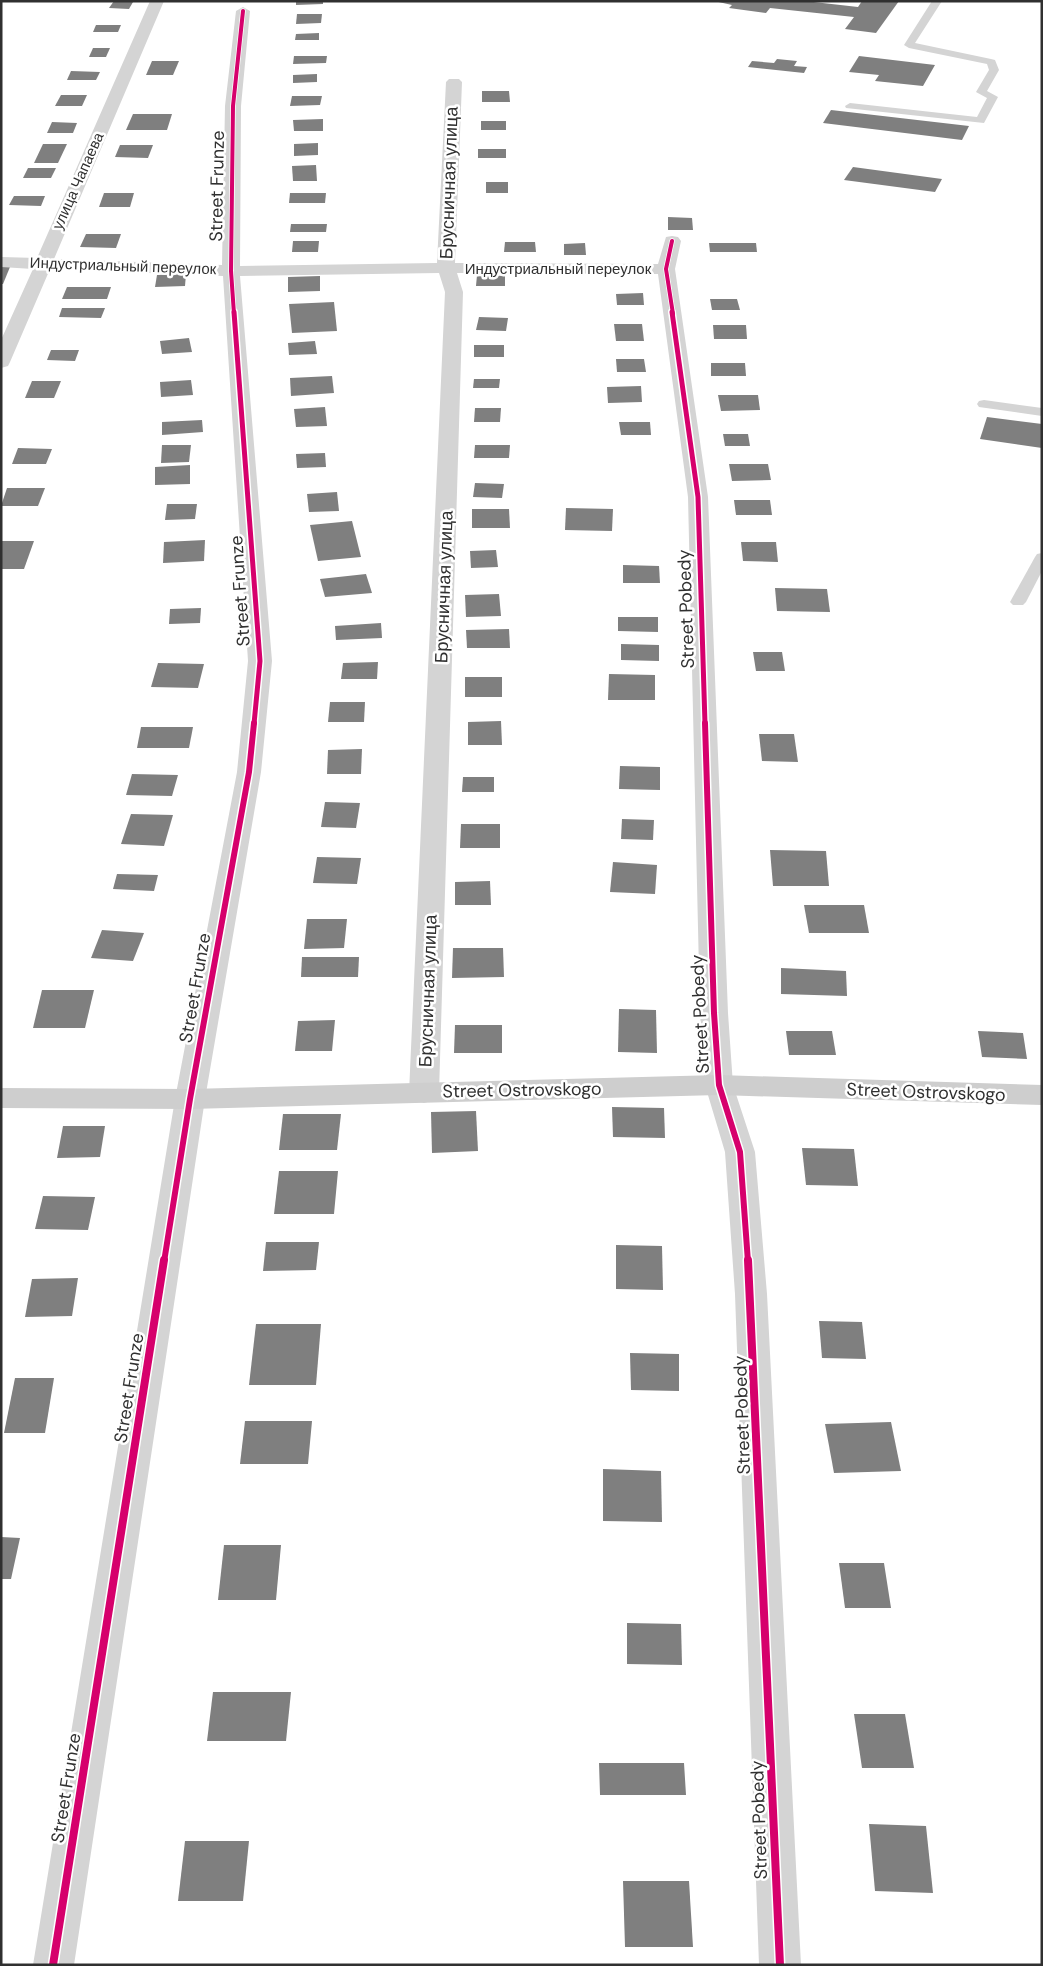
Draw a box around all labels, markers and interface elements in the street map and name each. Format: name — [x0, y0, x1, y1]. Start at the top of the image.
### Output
street label: Брусничная улица — [434, 105, 464, 260]
street label: улица Чапаева — [48, 129, 109, 233]
street label: Street Frunze — [204, 130, 230, 242]
street label: Индустриальный переулок — [29, 253, 217, 279]
street label: Индустриальный переулок — [465, 259, 652, 279]
street label: Брусничная улица — [429, 509, 459, 664]
street label: Street Frunze — [224, 535, 256, 647]
street label: Street Pobedy — [672, 549, 700, 669]
street label: Брусничная улица — [413, 913, 443, 1068]
street label: Street Frunze — [174, 931, 216, 1045]
street label: Street Pobedy — [685, 954, 715, 1074]
street label: Street Ostrovskogo — [442, 1077, 602, 1103]
street label: Street Ostrovskogo — [846, 1077, 1006, 1107]
street label: Street Frunze — [108, 1331, 150, 1445]
street label: Street Pobedy — [728, 1355, 756, 1475]
street label: Street Frunze — [45, 1731, 87, 1845]
street label: Street Pobedy — [745, 1760, 773, 1880]

